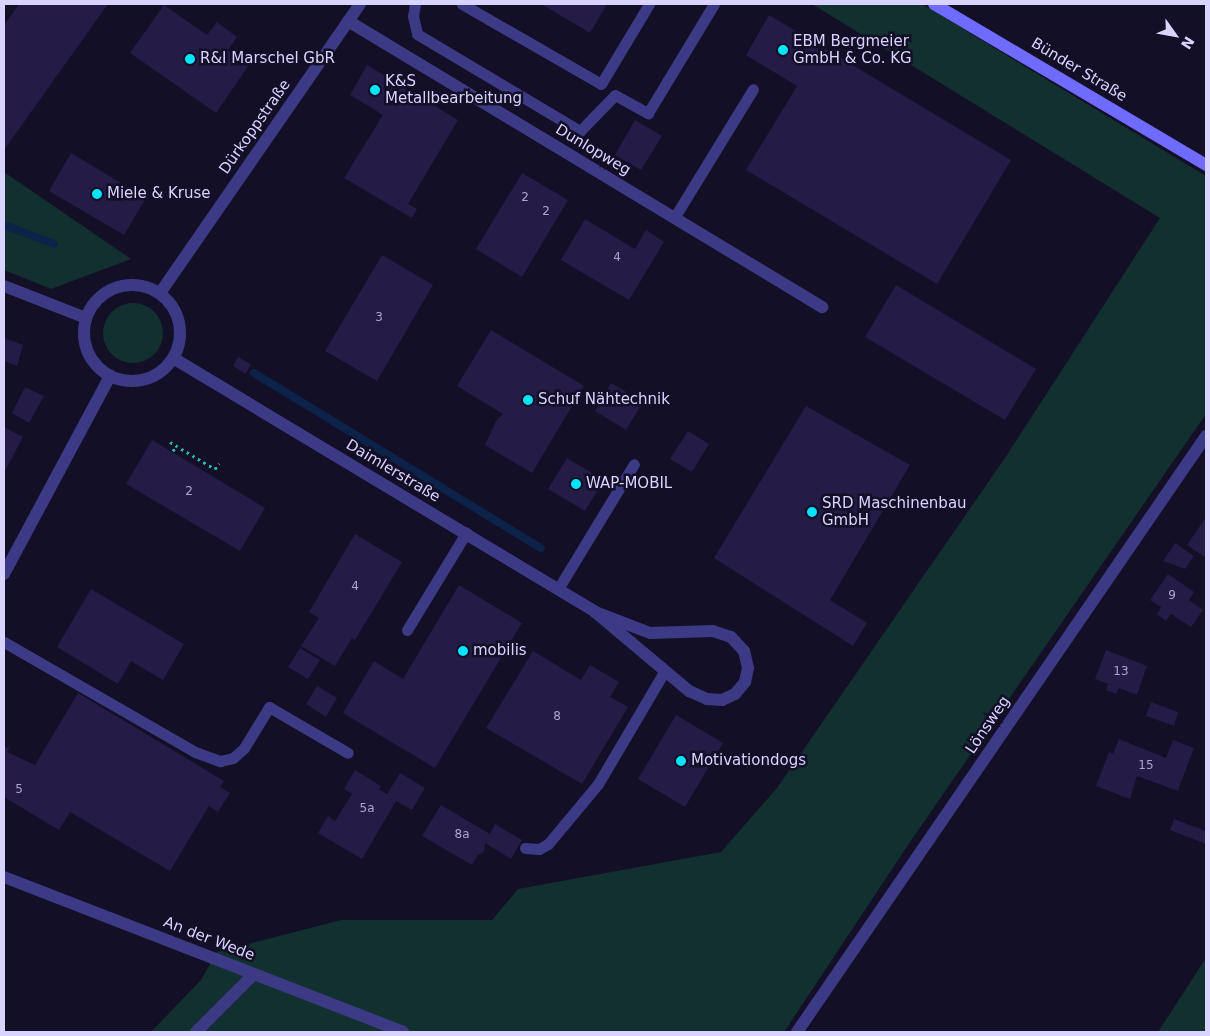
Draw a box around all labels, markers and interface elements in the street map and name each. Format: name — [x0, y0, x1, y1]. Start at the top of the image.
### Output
north arrow — [1150, 10, 1200, 60]
place label: EBM Bergmeier GmbH & Co. KG — [793, 32, 912, 67]
street label: Bünder Straße — [1028, 34, 1130, 106]
text: N — [1178, 34, 1198, 52]
marker: EBM Bergmeier GmbH & Co. KG — [777, 44, 789, 56]
place label: R&I Marschel GbR — [200, 50, 335, 68]
marker: R&I Marschel GbR — [184, 53, 196, 65]
place label: K&S Metallbearbeitung — [385, 72, 522, 107]
street label: Dürkoppstraße — [216, 76, 294, 178]
marker: K&S Metallbearbeitung — [369, 84, 381, 96]
street label: Dunlopweg — [552, 121, 634, 179]
place label: Miele & Kruse — [107, 185, 211, 203]
marker: Miele & Kruse — [91, 188, 103, 200]
house number: 2 — [521, 191, 529, 205]
house number: 2 — [542, 205, 550, 219]
house number: 4 — [613, 251, 621, 265]
house number: 3 — [375, 311, 383, 325]
place label: Schuf Nähtechnik — [538, 391, 670, 409]
marker: Schuf Nähtechnik — [522, 394, 534, 406]
street label: Daimlerstraße — [343, 436, 443, 506]
place label: WAP-MOBIL — [586, 475, 672, 493]
marker: WAP-MOBIL — [570, 478, 582, 490]
house number: 2 — [185, 485, 193, 499]
place label: SRD Maschinenbau GmbH — [822, 494, 967, 529]
marker: SRD Maschinenbau GmbH — [806, 506, 818, 518]
house number: 4 — [351, 580, 359, 594]
house number: 9 — [1168, 589, 1176, 603]
place label: mobilis — [473, 642, 527, 660]
marker: mobilis — [457, 645, 469, 657]
house number: 13 — [1113, 665, 1129, 679]
street label: Lönsweg — [962, 693, 1014, 757]
house number: 8 — [553, 710, 561, 724]
place label: Motivationdogs — [691, 752, 806, 770]
marker: Motivationdogs — [675, 755, 687, 767]
house number: 15 — [1138, 759, 1154, 773]
house number: 5 — [15, 783, 23, 797]
house number: 5a — [360, 802, 374, 816]
house number: 8a — [455, 828, 469, 842]
street label: An der Wede — [161, 913, 257, 965]

